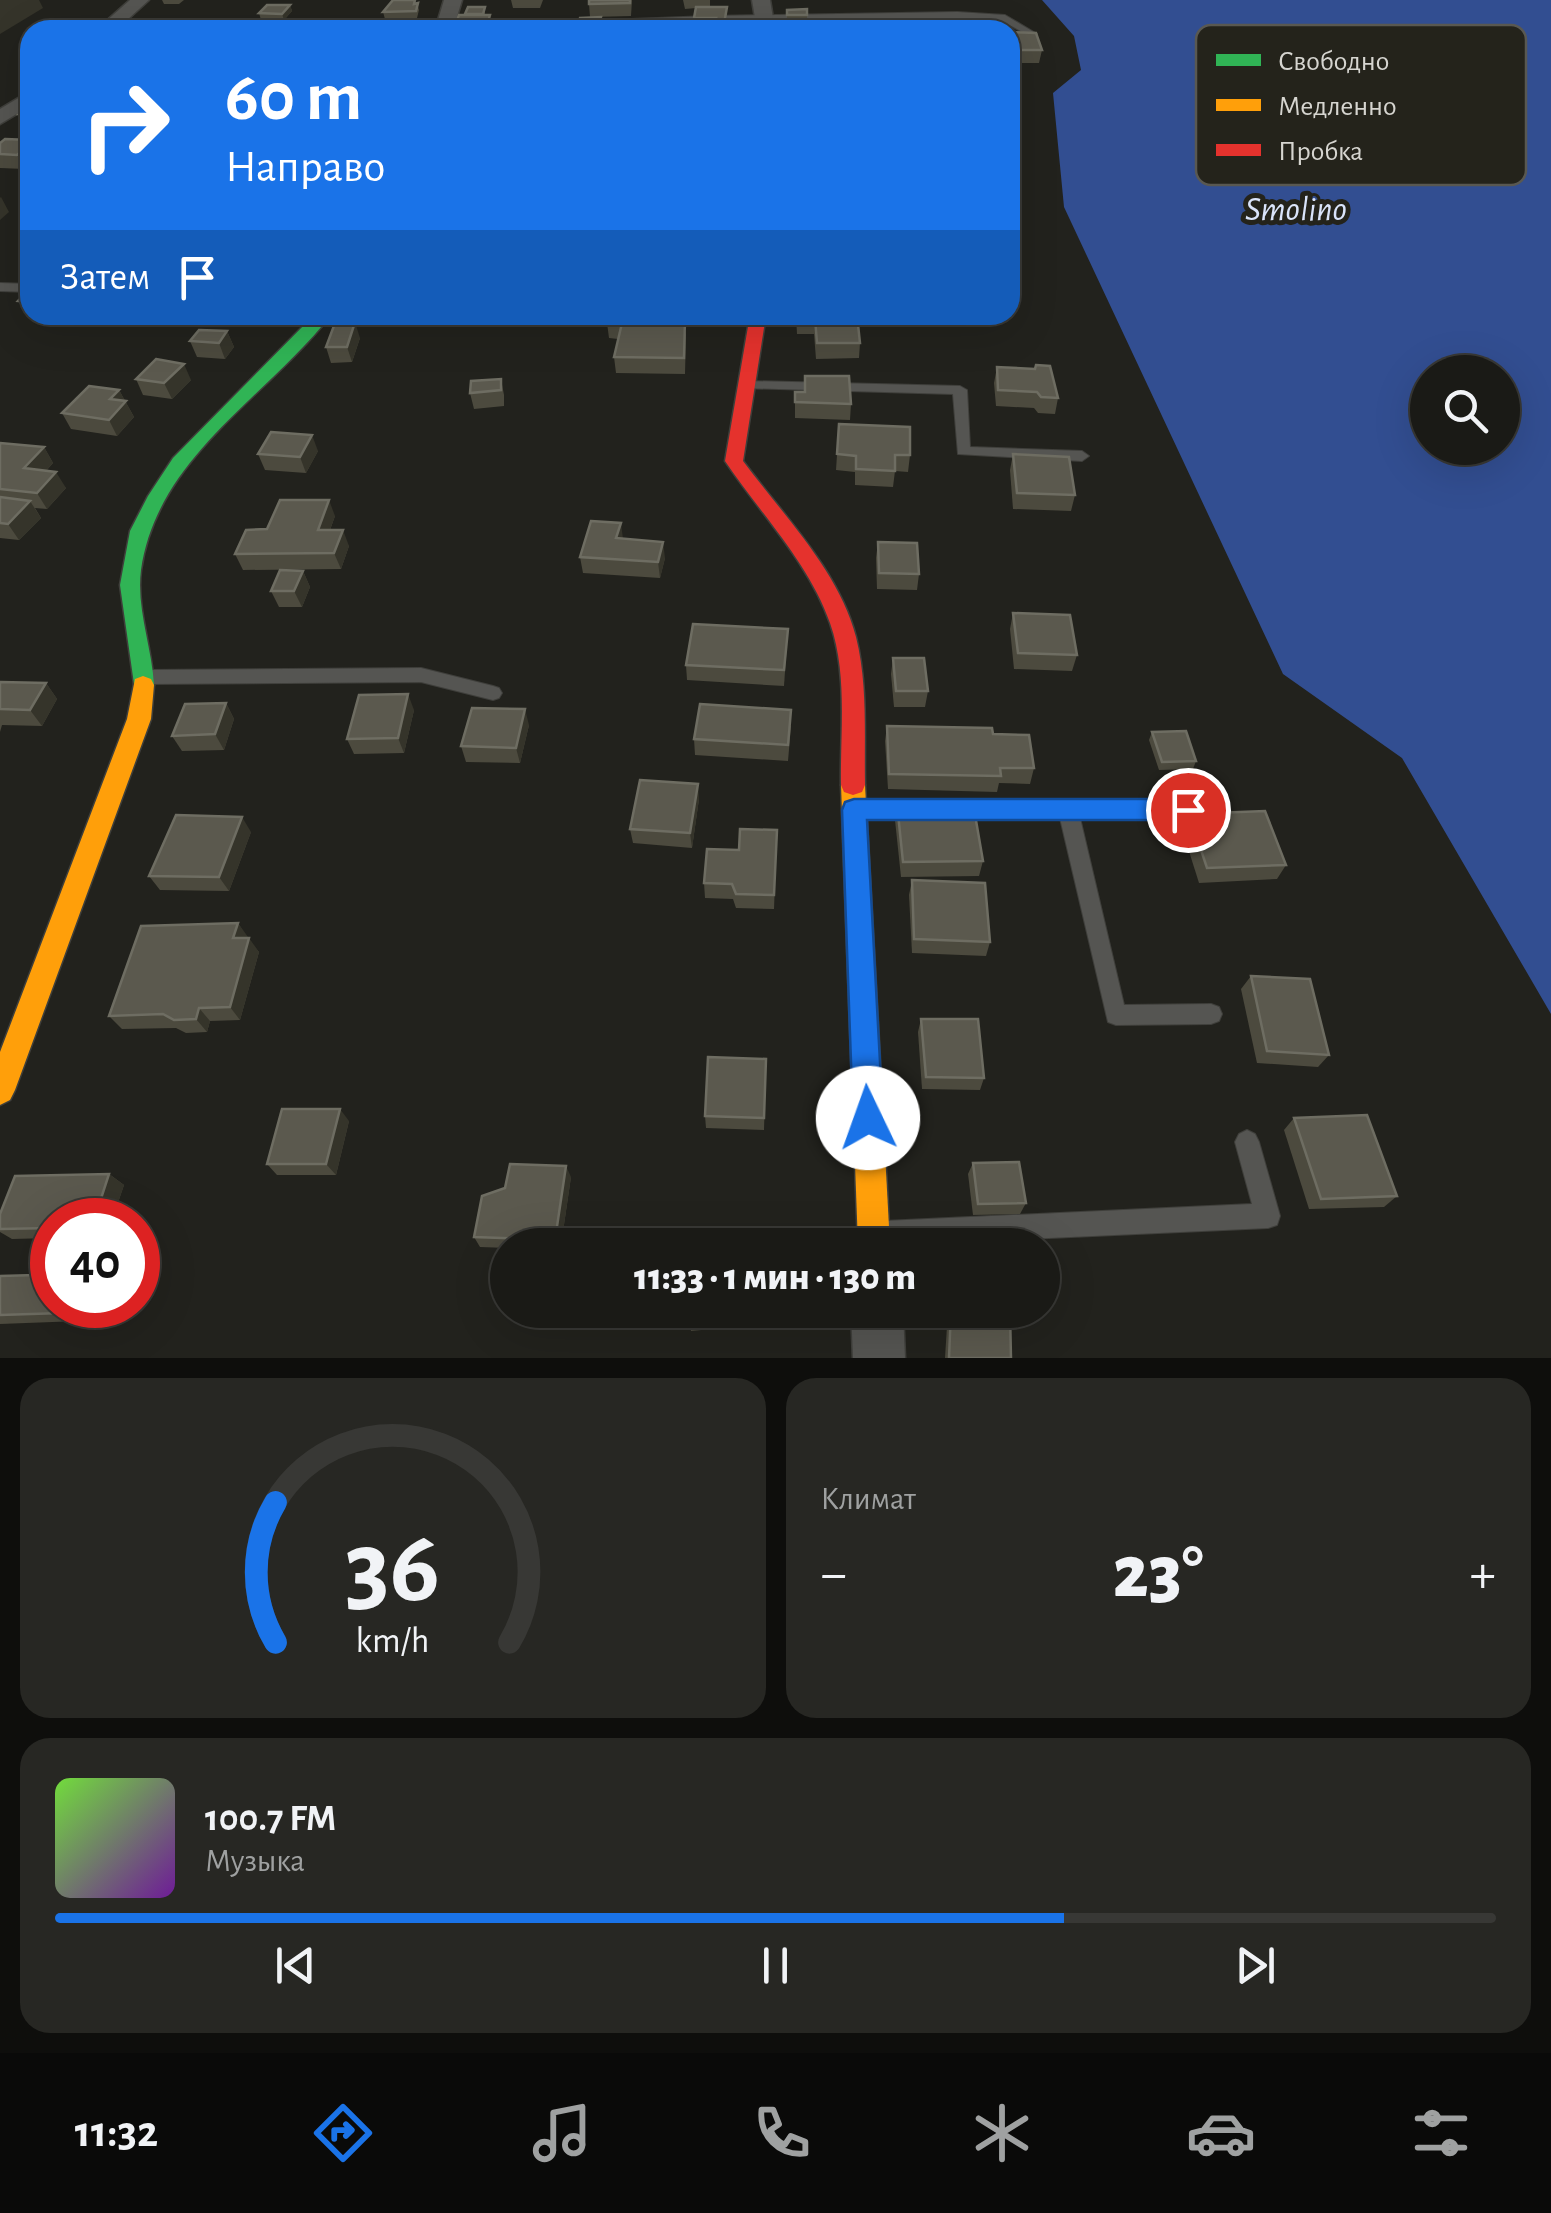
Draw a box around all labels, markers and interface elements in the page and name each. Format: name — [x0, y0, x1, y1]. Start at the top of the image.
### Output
legend — [1196, 25, 1526, 185]
text: Свободно — [1278, 48, 1389, 76]
icon: right — [60, 60, 190, 190]
text: 60 m — [225, 63, 362, 133]
text: Медленно — [1278, 93, 1397, 121]
text: Пробка — [1278, 138, 1363, 166]
text: Направо — [225, 145, 385, 190]
water label: Smolino — [1245, 192, 1347, 227]
icon: arrive — [170, 250, 225, 305]
text: Затем — [60, 259, 150, 297]
map controls — [1410, 355, 1520, 465]
button: search — [1410, 355, 1520, 465]
pin — [1146, 768, 1231, 853]
icon: arrive — [1161, 783, 1216, 838]
position arrow — [816, 1066, 920, 1170]
speed limit sign: 40 — [30, 1198, 160, 1328]
text: 11:33 · 1 мин · 130 m — [634, 1259, 916, 1297]
text: Климат — [821, 1483, 916, 1515]
text: 36 — [345, 1517, 440, 1621]
text: 23° — [1113, 1536, 1204, 1611]
text: − — [821, 1547, 847, 1602]
text: + — [1470, 1547, 1496, 1602]
text: km/h — [356, 1623, 430, 1659]
text: 100.7 FM — [205, 1800, 336, 1838]
text: Музыка — [205, 1845, 305, 1877]
icon: previous — [268, 1938, 323, 1993]
icon: pause — [748, 1938, 803, 1993]
icon: next — [1228, 1938, 1283, 1993]
icon: directions — [308, 2098, 378, 2168]
icon: music — [527, 2098, 597, 2168]
icon: phone — [747, 2098, 817, 2168]
icon: climate — [967, 2098, 1037, 2168]
icon: car — [1186, 2098, 1256, 2168]
icon: filters — [1406, 2098, 1476, 2168]
text: 11:32 — [75, 2110, 158, 2155]

